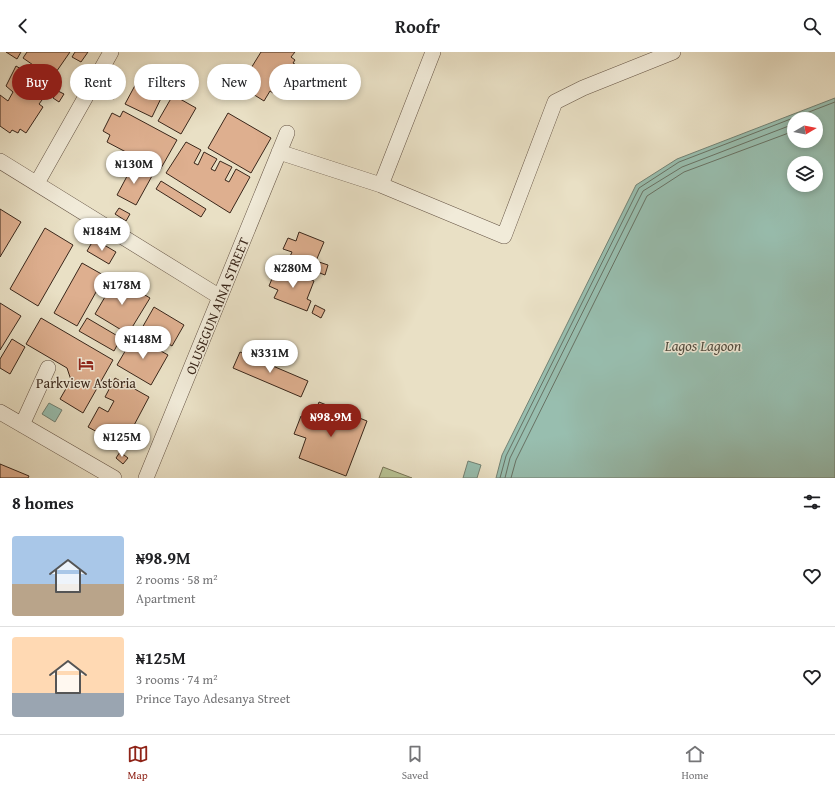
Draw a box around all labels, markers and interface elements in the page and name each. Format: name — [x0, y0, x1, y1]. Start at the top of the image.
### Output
text: Roofr — [395, 13, 440, 40]
icon: back — [12, 15, 34, 37]
icon: search — [801, 15, 823, 37]
chip: Buy — [12, 64, 62, 100]
chip: Rent — [70, 64, 126, 100]
chip: Filters — [134, 64, 199, 100]
chip: New — [207, 64, 261, 100]
chip: Apartment — [269, 64, 361, 100]
north arrow — [787, 112, 823, 148]
map controls — [787, 112, 823, 192]
pin: ₦130M — [106, 151, 162, 185]
text: ₦130M — [115, 154, 153, 173]
button: layers — [787, 156, 823, 192]
pin: ₦184M — [74, 218, 130, 252]
text: ₦184M — [83, 221, 121, 240]
street label: OLUSEGUN AINA STREET — [180, 234, 254, 378]
pin: ₦280M — [265, 255, 321, 289]
text: ₦280M — [274, 258, 312, 277]
pin: ₦178M — [94, 272, 150, 306]
text: ₦178M — [103, 275, 141, 294]
pin: ₦148M — [115, 326, 171, 360]
text: ₦148M — [124, 329, 162, 348]
water label: Lagos Lagoon — [664, 335, 742, 356]
pin: ₦331M — [242, 340, 298, 374]
text: ₦331M — [251, 343, 289, 362]
hotel icon: Parkview Astoria — [77, 355, 95, 373]
place label: Parkview Astoria — [36, 373, 136, 393]
pin: ₦98.9M — [298, 404, 364, 438]
text: ₦98.9M — [310, 407, 352, 426]
pin: ₦125M — [94, 424, 150, 458]
text: ₦125M — [103, 427, 141, 446]
text: 8 homes — [12, 490, 74, 515]
icon: filters — [801, 491, 823, 513]
text: ₦98.9M — [136, 545, 191, 570]
icon: home — [44, 552, 92, 600]
icon: heart — [801, 565, 823, 587]
text: 2 rooms · 58 m² — [136, 570, 218, 589]
text: Apartment — [136, 589, 196, 608]
text: ₦125M — [136, 645, 186, 670]
icon: home — [44, 653, 92, 701]
icon: heart — [801, 666, 823, 688]
text: 3 rooms · 74 m² — [136, 670, 218, 689]
text: Prince Tayo Adesanya Street — [136, 689, 290, 708]
tab: Map — [127, 743, 149, 783]
tab: Saved — [402, 743, 428, 783]
tab: Home — [681, 743, 708, 783]

